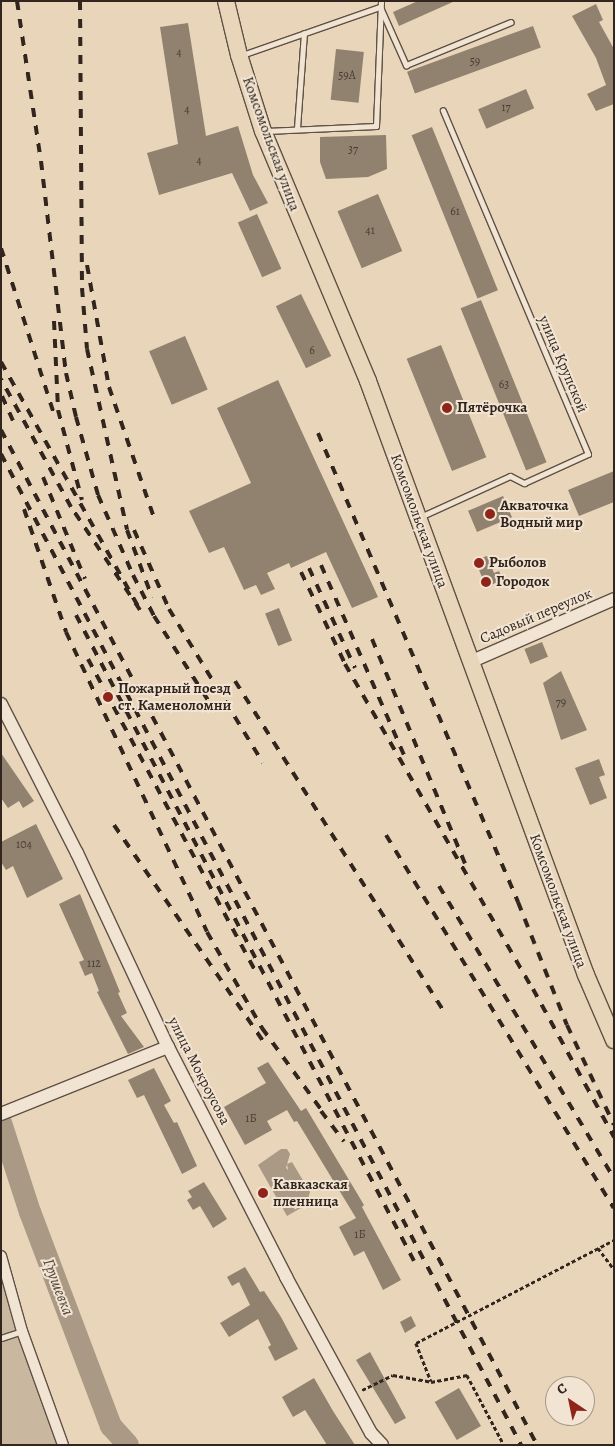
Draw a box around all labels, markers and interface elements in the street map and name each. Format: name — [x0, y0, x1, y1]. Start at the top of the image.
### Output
house number: 4 — [176, 46, 182, 60]
house number: 59 — [470, 55, 480, 69]
house number: 59А — [338, 69, 356, 83]
street label: Комсомольская улица — [238, 74, 304, 214]
house number: 17 — [501, 101, 511, 115]
house number: 4 — [184, 103, 190, 117]
house number: 37 — [348, 143, 358, 157]
house number: 4 — [196, 154, 202, 168]
house number: 61 — [450, 205, 460, 219]
house number: 41 — [365, 224, 375, 238]
street label: улица Крупской — [534, 313, 592, 415]
house number: 6 — [309, 344, 315, 358]
house number: 63 — [499, 378, 509, 392]
place label: Пятёрочка — [457, 399, 527, 417]
marker: Пятёрочка — [441, 402, 453, 414]
street label: Комсомольская улица — [386, 451, 452, 591]
place label: Акваточка Водный мир — [500, 496, 583, 531]
marker: Акваточка Водный мир — [484, 508, 496, 520]
place label: Рыболов — [489, 554, 546, 572]
marker: Рыболов — [473, 557, 485, 569]
place label: Городок — [496, 573, 550, 591]
marker: Городок — [480, 576, 492, 588]
street label: Садовый переулок — [477, 584, 595, 648]
place label: Пожарный поезд ст. Каменоломни — [118, 679, 232, 714]
marker: Пожарный поезд ст. Каменоломни — [102, 691, 114, 703]
house number: 79 — [556, 696, 566, 710]
street label: Комсомольская улица — [525, 831, 591, 971]
house number: 104 — [16, 838, 32, 852]
house number: 112 — [87, 957, 101, 971]
street label: улица Мокроусова — [164, 1014, 234, 1128]
house number: 1Б — [245, 1112, 257, 1126]
place label: Кавказская пленница — [273, 1175, 348, 1210]
marker: Кавказская пленница — [257, 1187, 269, 1199]
house number: 1Б — [354, 1228, 366, 1242]
water label: Грушевка — [38, 1256, 78, 1318]
north arrow — [545, 1376, 595, 1426]
text: С — [553, 1379, 571, 1399]

